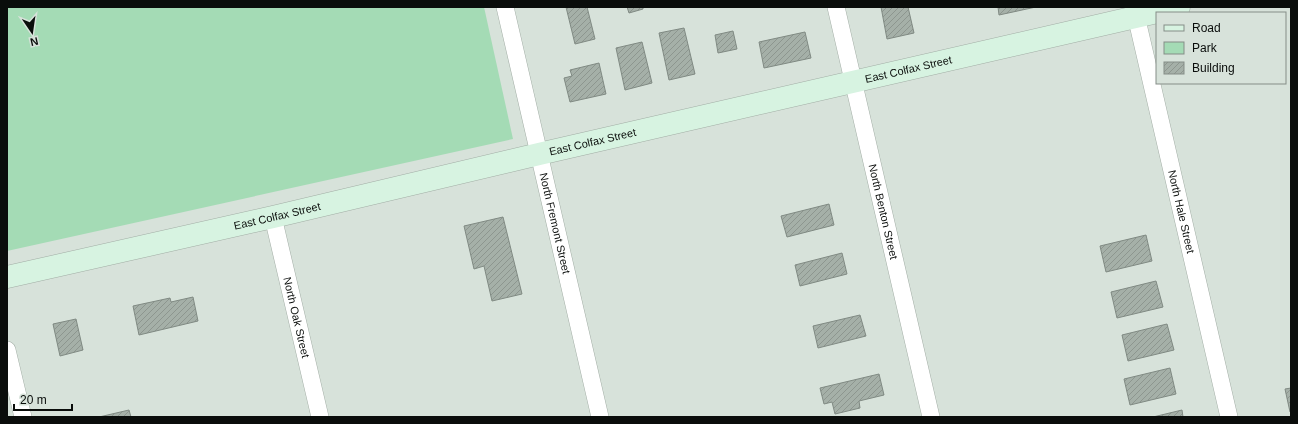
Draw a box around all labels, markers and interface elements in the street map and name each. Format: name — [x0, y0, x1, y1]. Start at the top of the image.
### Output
north arrow — [12, 12, 52, 52]
legend — [1156, 12, 1286, 84]
text: Road — [1192, 21, 1221, 35]
text: N — [29, 35, 39, 48]
text: Park — [1192, 41, 1218, 55]
street label: East Colfax Street — [864, 53, 953, 85]
text: Building — [1192, 61, 1235, 75]
street label: East Colfax Street — [548, 126, 637, 157]
street label: North Benton Street — [867, 163, 900, 260]
street label: North Hale Street — [1166, 169, 1197, 254]
street label: North Fremont Street — [538, 172, 573, 275]
street label: East Colfax Street — [233, 200, 322, 232]
street label: North Oak Street — [281, 276, 312, 359]
scale bar — [14, 386, 72, 412]
text: 20 m — [20, 393, 47, 407]

